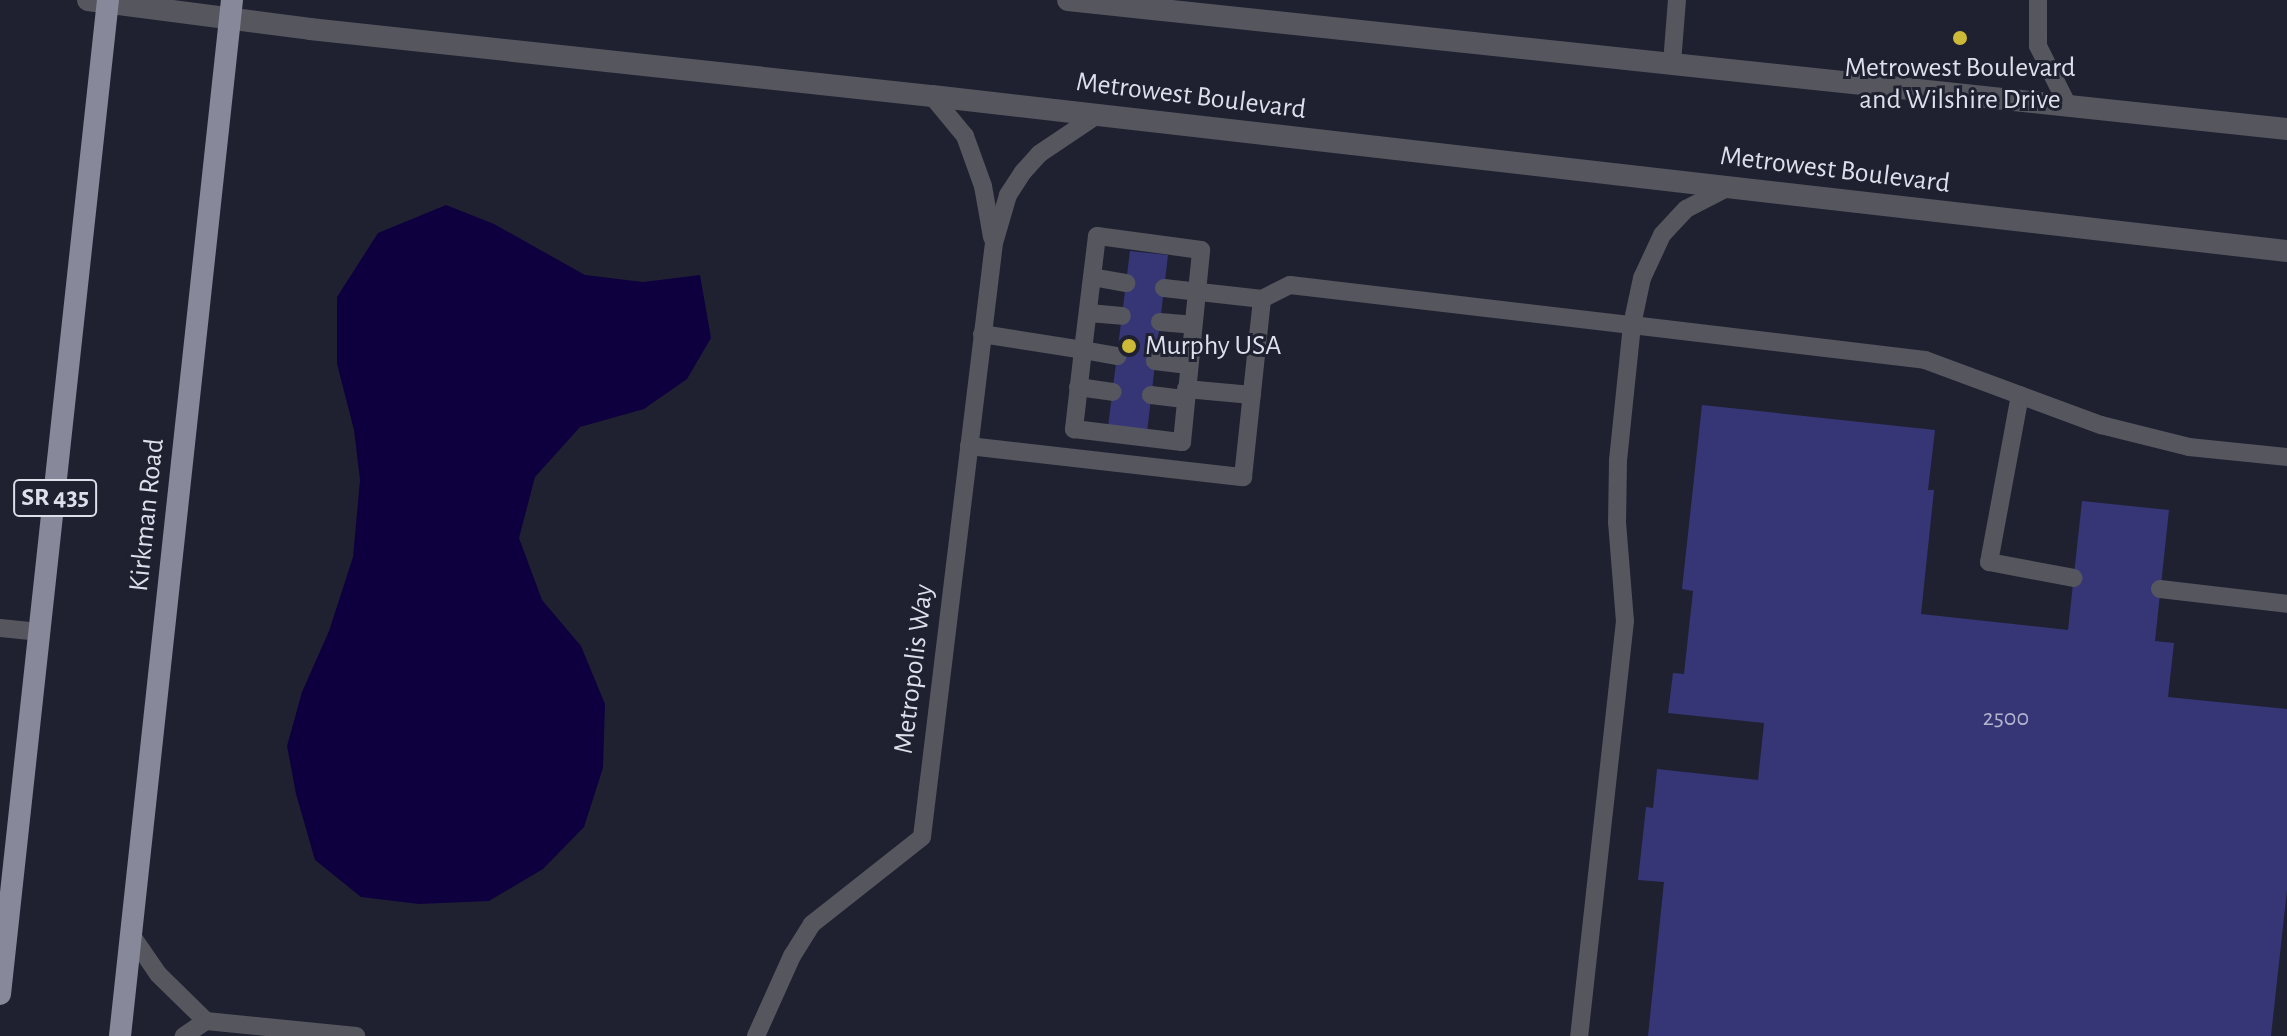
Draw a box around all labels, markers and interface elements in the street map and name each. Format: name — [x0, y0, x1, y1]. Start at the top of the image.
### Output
marker: Metrowest Boulevard and Wilshire Drive — [1951, 29, 1969, 47]
place label: Metrowest Boulevard and Wilshire Drive — [1844, 51, 2076, 117]
street label: Metrowest Boulevard — [1074, 65, 1308, 127]
street label: Metrowest Boulevard — [1718, 139, 1952, 201]
place label: Murphy USA — [1145, 329, 1281, 363]
marker: Murphy USA — [1120, 337, 1138, 355]
street label: Kirkman Road — [122, 437, 172, 593]
road number: SR 435 — [13, 476, 97, 520]
street label: Metropolis Way — [887, 582, 941, 756]
house number: 2500 — [1983, 705, 2029, 733]

